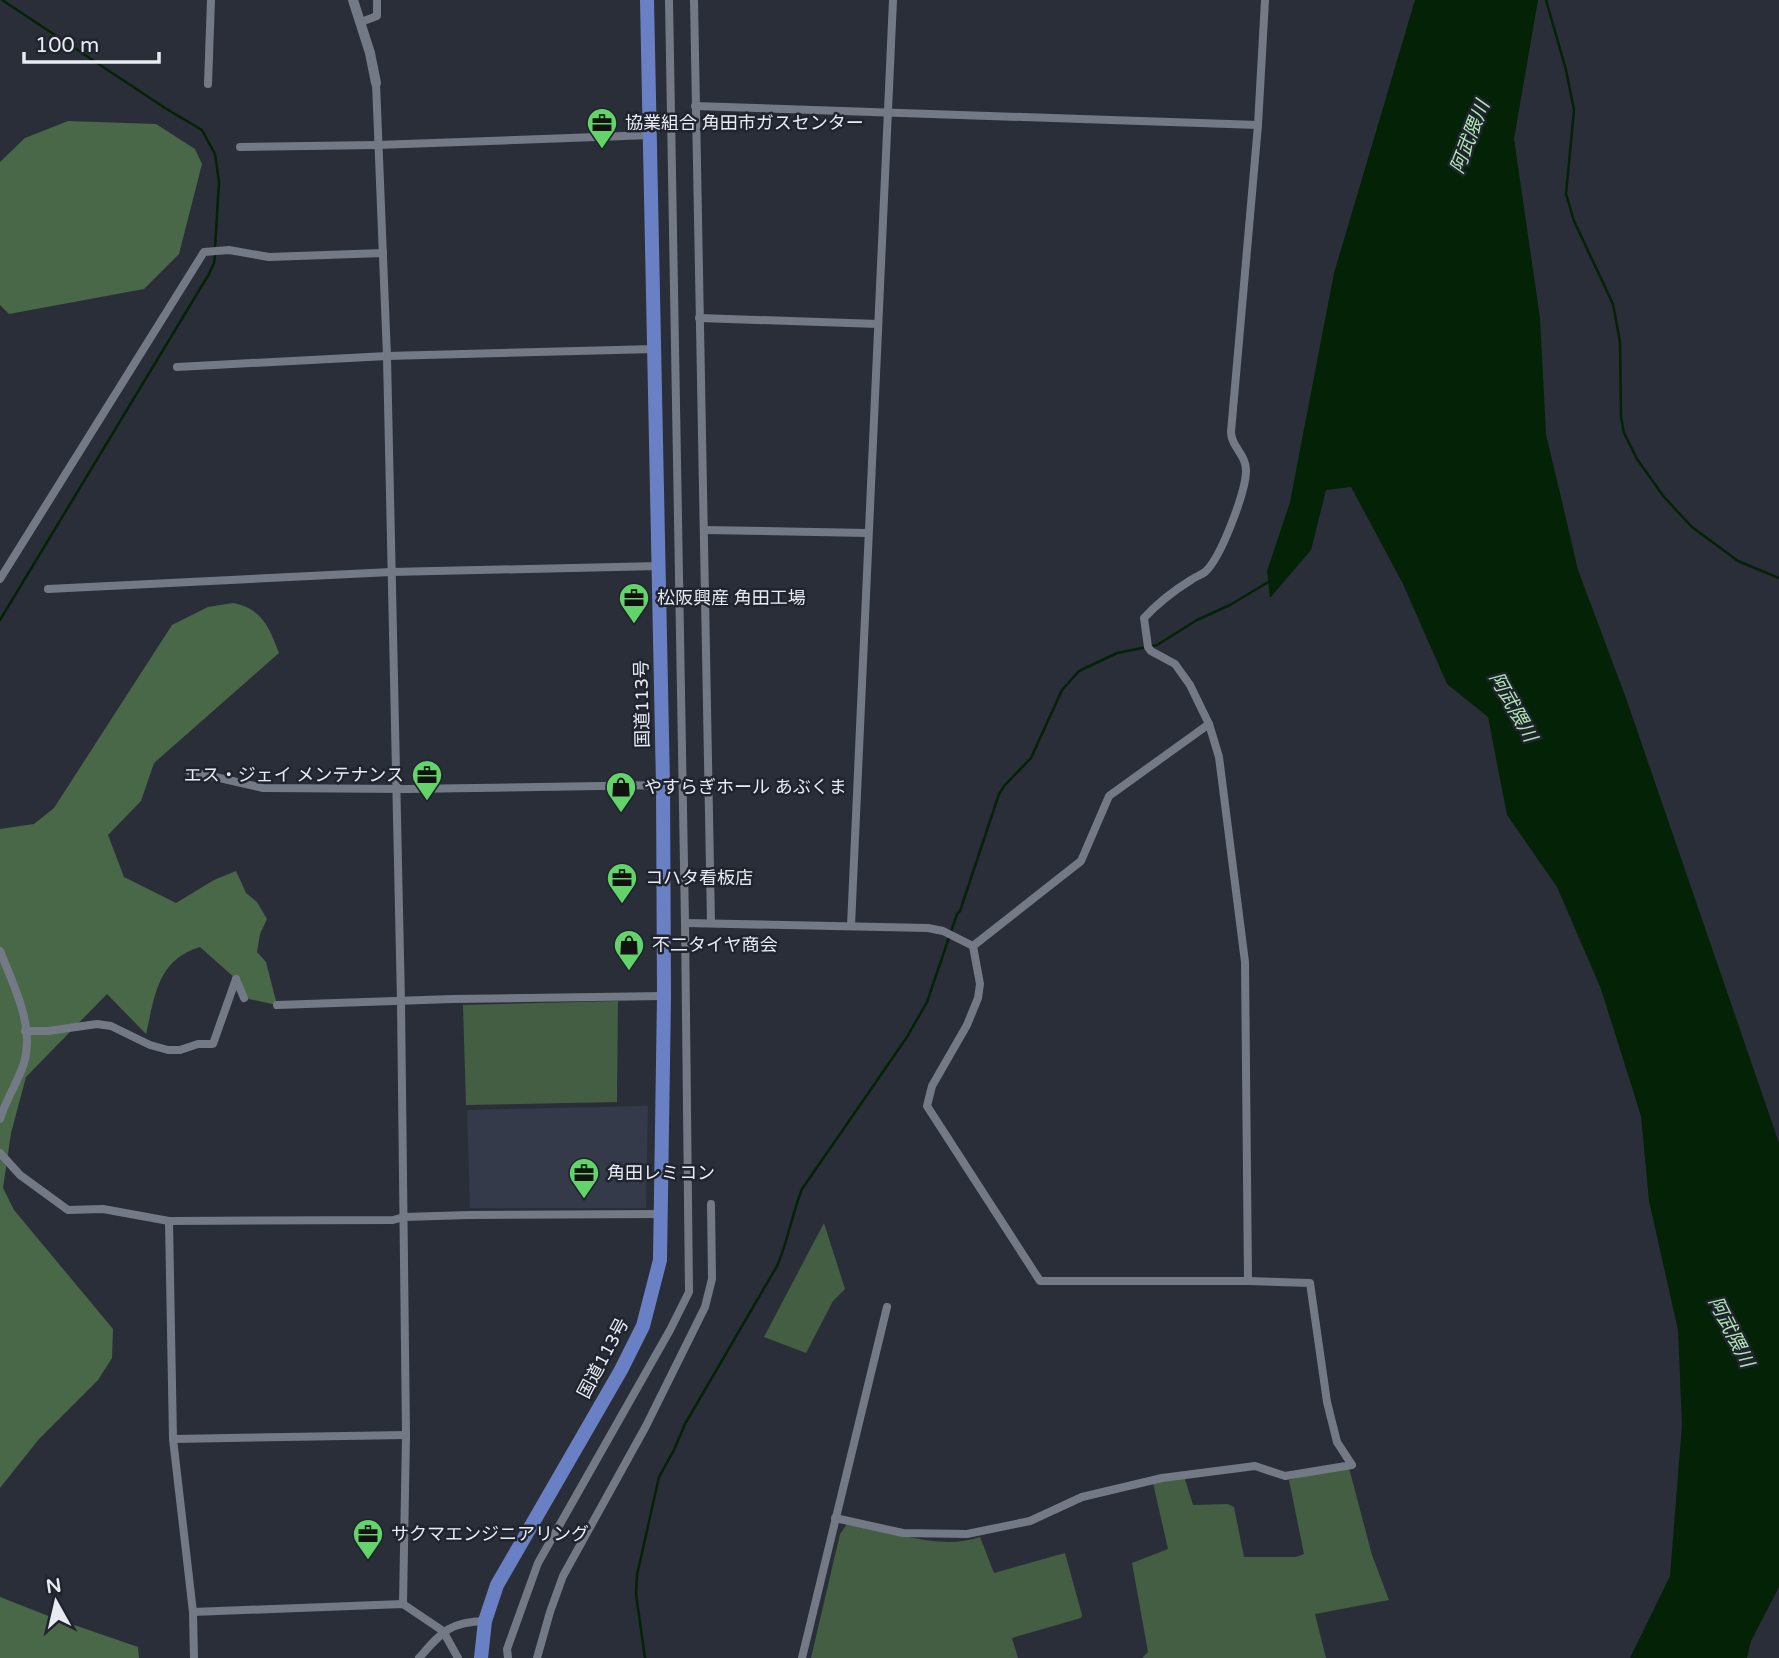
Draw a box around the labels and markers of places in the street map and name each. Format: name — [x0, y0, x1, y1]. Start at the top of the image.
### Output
office icon: 協業組合 角田市ガスセンター — [585, 106, 619, 150]
place label: 協業組合 角田市ガスセンター — [625, 112, 864, 134]
office icon: 松阪興産 角田工場 — [617, 581, 651, 625]
place label: 松阪興産 角田工場 — [657, 587, 806, 609]
office icon: エス・ジェイ メンテナンス — [410, 758, 444, 802]
place label: エス・ジェイ メンテナンス — [184, 764, 404, 786]
shop icon: やすらぎホール あぶくま — [604, 770, 638, 814]
place label: やすらぎホール あぶくま — [644, 776, 847, 798]
office icon: コハタ看板店 — [605, 861, 639, 905]
place label: コハタ看板店 — [645, 867, 753, 889]
shop icon: 不二タイヤ商会 — [612, 928, 646, 972]
place label: 不二タイヤ商会 — [652, 934, 777, 956]
office icon: 角田レミコン — [567, 1156, 601, 1200]
place label: 角田レミコン — [607, 1162, 715, 1184]
office icon: サクマエンジニアリング — [351, 1517, 385, 1561]
place label: サクマエンジニアリング — [391, 1523, 589, 1545]

